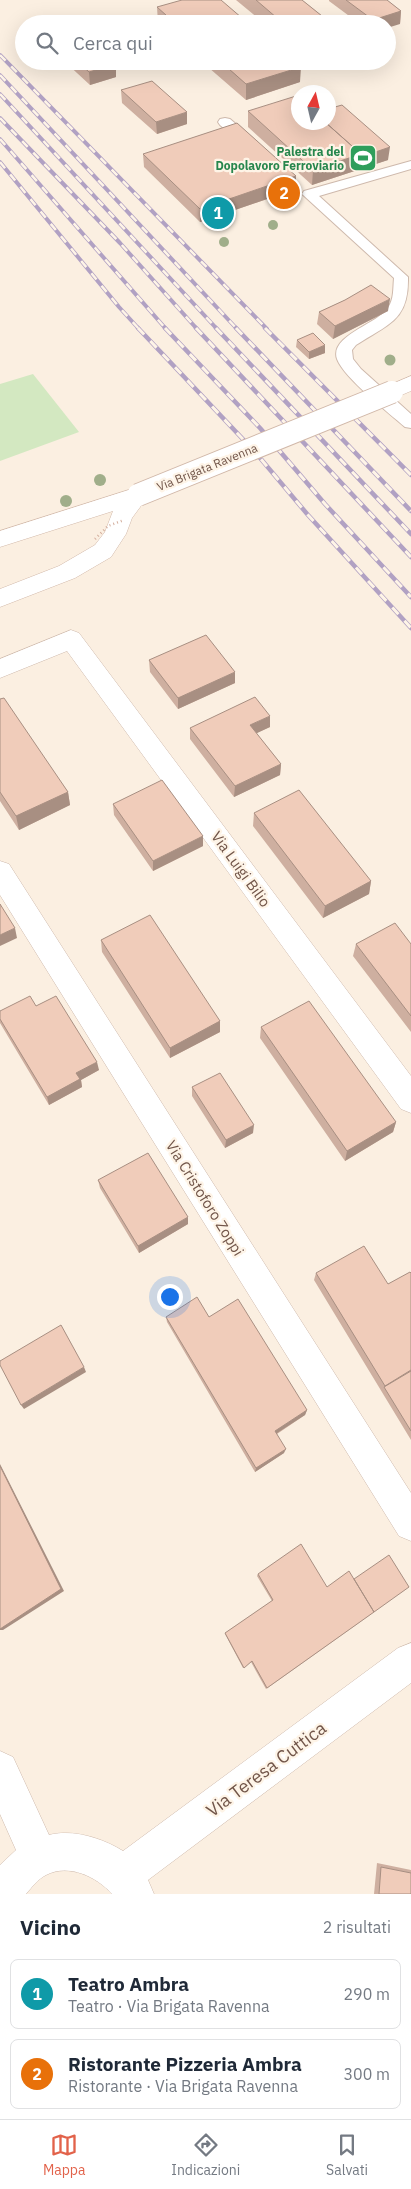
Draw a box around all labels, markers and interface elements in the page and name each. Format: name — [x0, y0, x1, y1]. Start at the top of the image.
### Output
search box — [15, 15, 396, 70]
icon: search — [33, 29, 61, 57]
text: Cerca qui — [73, 31, 153, 55]
north arrow — [291, 85, 336, 130]
sports icon: Palestra del Dopolavoro Ferroviario — [348, 143, 378, 173]
place label: Palestra del Dopolavoro Ferroviario — [215, 144, 344, 173]
pin: 2 — [268, 174, 300, 212]
pin: 1 — [202, 194, 234, 232]
street label: Via Brigata Ravenna — [154, 440, 260, 494]
street label: Via Luigi Bilio — [207, 827, 275, 911]
street label: Via Cristoforo Zoppi — [162, 1137, 248, 1259]
your location — [157, 1284, 183, 1310]
street label: Via Teresa Cuttica — [201, 1716, 331, 1822]
text: Vicino — [20, 1913, 81, 1941]
text: 2 risultati — [323, 1917, 391, 1937]
text: Teatro Ambra — [68, 1972, 189, 1996]
text: 1 — [32, 1984, 42, 2004]
text: 290 m — [343, 1984, 390, 2004]
text: Teatro · Via Brigata Ravenna — [68, 1996, 270, 2016]
text: Ristorante Pizzeria Ambra — [68, 2052, 302, 2076]
text: 2 — [32, 2064, 42, 2084]
text: 300 m — [343, 2064, 390, 2084]
text: Ristorante · Via Brigata Ravenna — [68, 2076, 298, 2096]
tab: Mappa — [43, 2131, 85, 2179]
tab: Indicazioni — [171, 2131, 240, 2179]
tab: Salvati — [326, 2131, 368, 2179]

